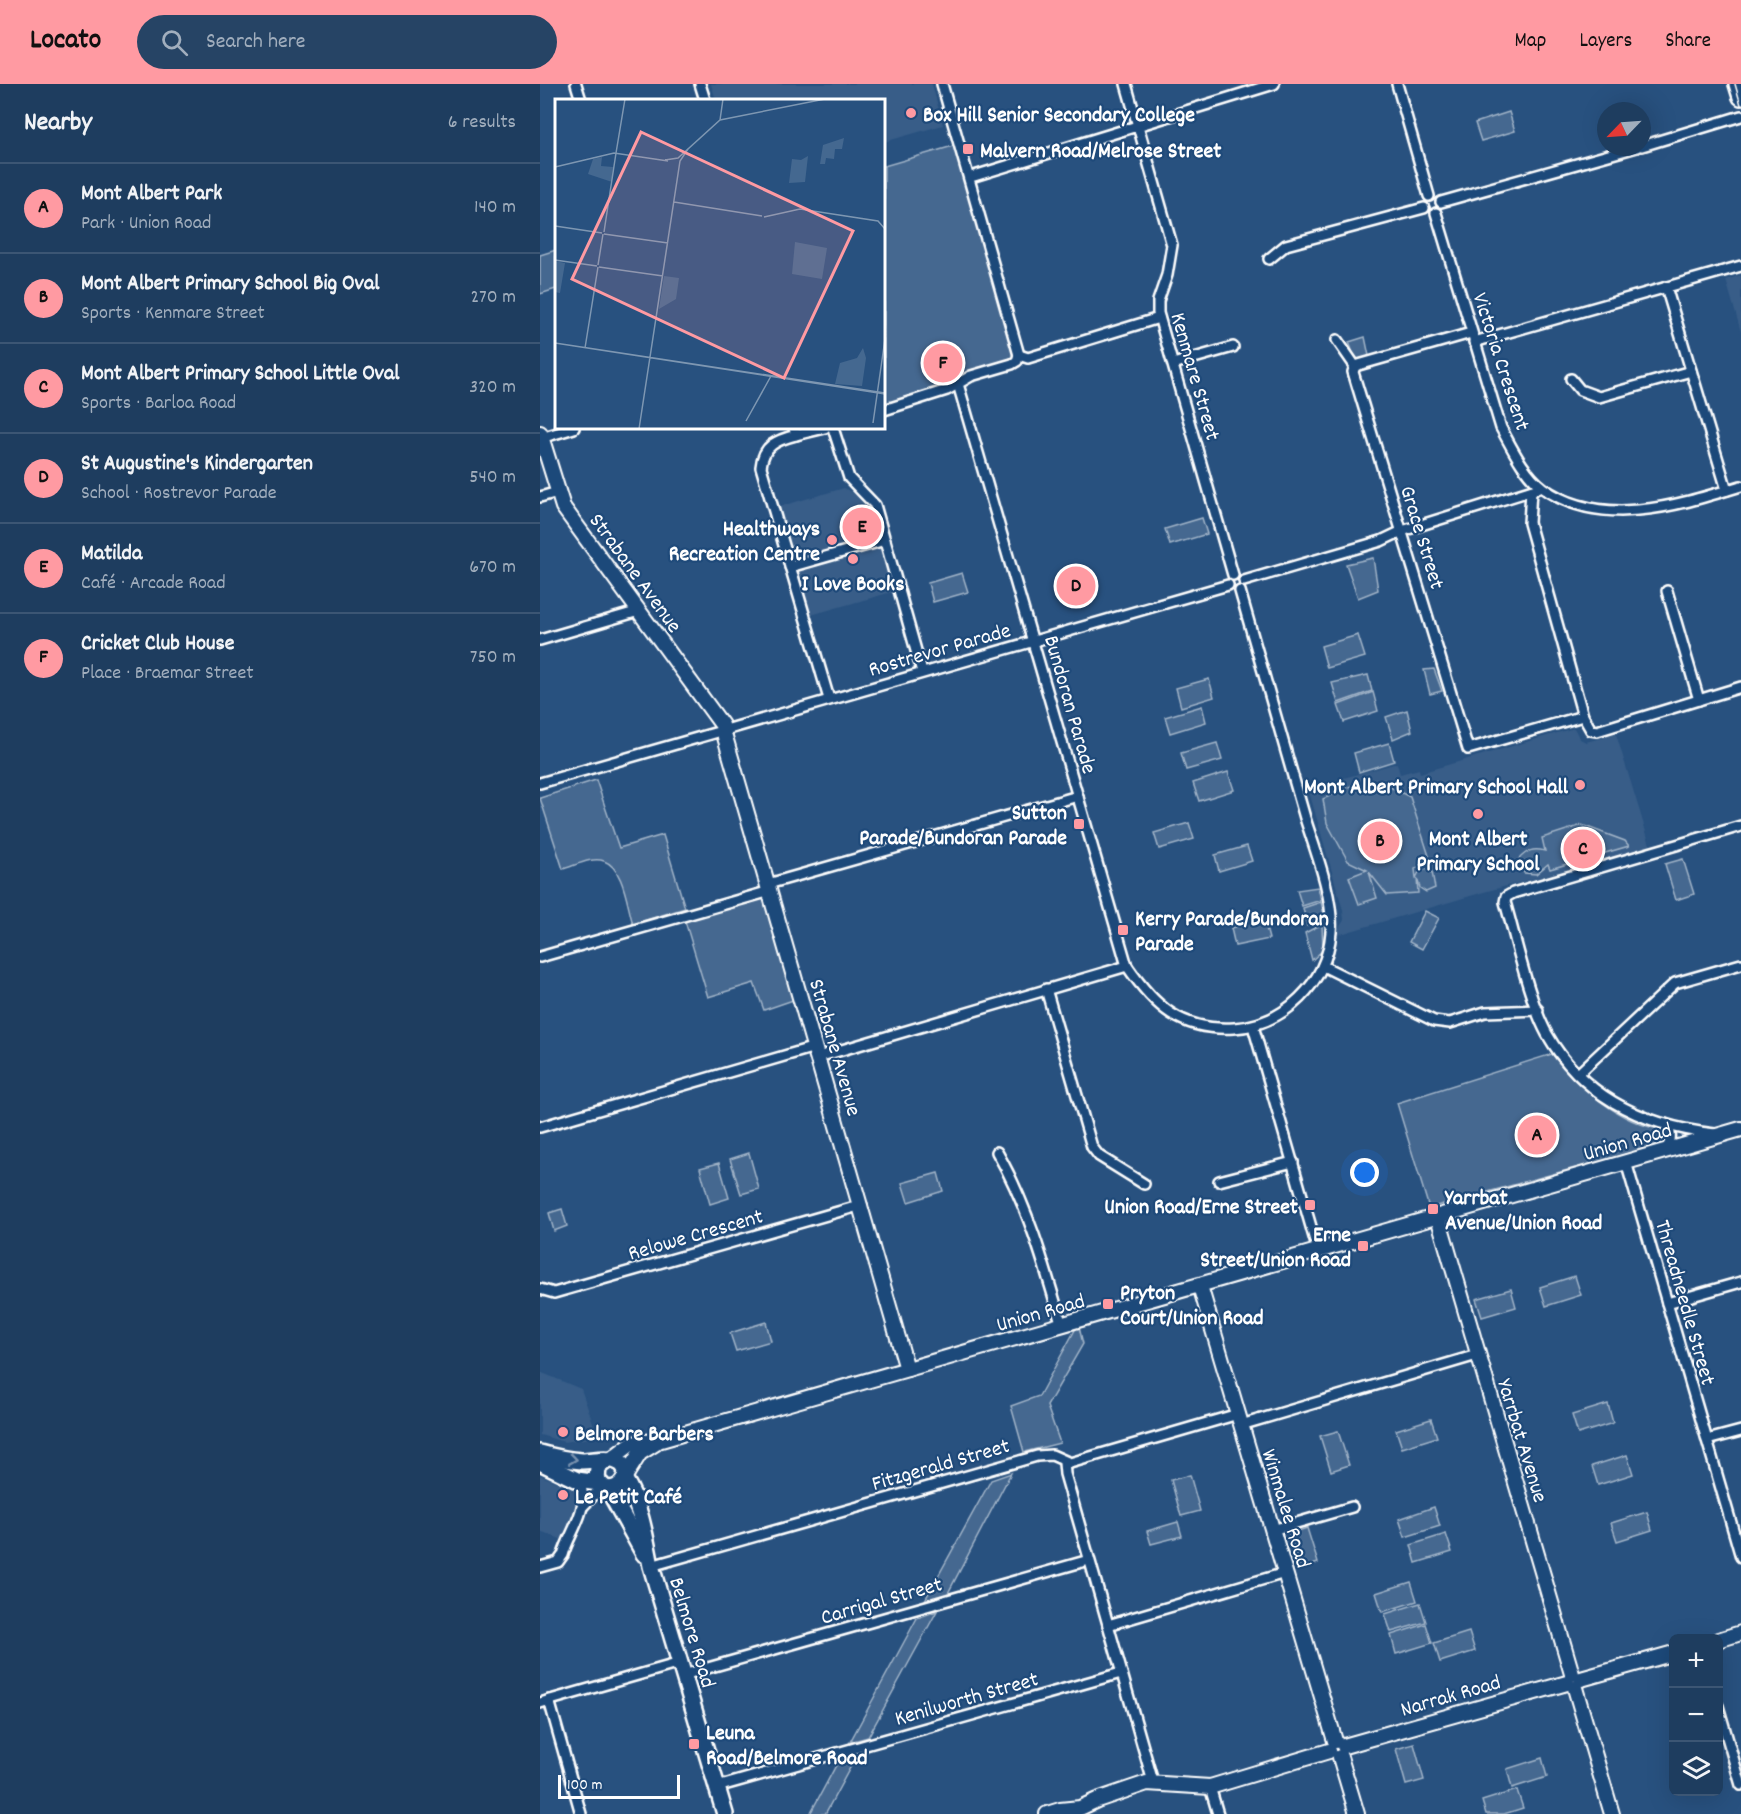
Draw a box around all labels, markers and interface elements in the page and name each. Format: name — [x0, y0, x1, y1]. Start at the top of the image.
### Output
search box — [137, 15, 557, 69]
text: Locato — [30, 22, 101, 62]
icon: search — [158, 26, 191, 59]
text: Search here — [206, 27, 306, 58]
text: Map — [1515, 27, 1546, 57]
text: Layers — [1579, 27, 1632, 57]
text: Share — [1665, 27, 1711, 57]
inset map — [555, 99, 885, 429]
place label: Box Hill Senior Secondary College — [923, 101, 1195, 132]
north arrow — [1597, 102, 1651, 156]
text: Nearby — [24, 105, 92, 142]
marker: Box Hill Senior Secondary College — [904, 106, 918, 120]
text: 6 results — [448, 109, 516, 137]
place label: Malvern Road/Melrose Street — [980, 137, 1222, 168]
marker: Malvern Road/Melrose Street — [961, 142, 975, 156]
text: Mont Albert Park — [81, 179, 222, 210]
text: A — [38, 194, 49, 222]
text: 140 m — [474, 194, 516, 222]
text: Park · Union Road — [81, 210, 211, 238]
text: Mont Albert Primary School Big Oval — [81, 269, 379, 300]
text: B — [39, 284, 48, 312]
text: 270 m — [470, 284, 516, 312]
street label: Victoria Crescent — [1463, 289, 1537, 435]
text: Sports · Kenmare Street — [81, 300, 265, 328]
street label: Kenmare Street — [1161, 309, 1227, 445]
pin: F — [924, 340, 962, 386]
text: Mont Albert Primary School Little Oval — [81, 359, 400, 390]
text: C — [39, 374, 48, 402]
text: 320 m — [469, 374, 516, 402]
text: Sports · Barloa Road — [81, 390, 236, 418]
text: St Augustine's Kindergarten — [81, 449, 313, 480]
text: D — [38, 464, 49, 492]
text: 540 m — [469, 464, 516, 492]
text: School · Rostrevor Parade — [81, 480, 277, 508]
street label: Grace Street — [1390, 483, 1451, 594]
pin: E — [842, 504, 882, 550]
street label: Strabane Avenue — [580, 508, 688, 640]
place label: Healthways Recreation Centre — [669, 515, 820, 571]
marker: Healthways Recreation Centre — [825, 533, 839, 547]
text: Matilda — [81, 539, 142, 570]
marker: I Love Books — [846, 552, 860, 566]
text: E — [39, 554, 48, 582]
text: 670 m — [469, 554, 516, 582]
pin: D — [1056, 564, 1096, 608]
text: Café · Arcade Road — [81, 570, 226, 598]
place label: I Love Books — [802, 570, 904, 601]
street label: Rostrevor Parade — [865, 616, 1015, 686]
text: Cricket Club House — [81, 629, 234, 660]
street label: Bundoran Parade — [1034, 632, 1103, 778]
text: F — [39, 644, 48, 672]
text: 750 m — [470, 644, 516, 672]
text: Place · Braemar Street — [81, 660, 254, 688]
place label: Mont Albert Primary School Hall — [1304, 773, 1569, 804]
marker: Mont Albert Primary School Hall — [1573, 778, 1587, 792]
place label: Sutton Parade/Bundoran Parade — [859, 799, 1067, 855]
marker: Mont Albert Primary School — [1471, 807, 1485, 821]
marker: Sutton Parade/Bundoran Parade — [1072, 817, 1086, 831]
pin: B — [1360, 818, 1400, 864]
place label: Mont Albert Primary School — [1416, 825, 1540, 881]
pin: C — [1564, 826, 1602, 872]
place label: Kerry Parade/Bundoran Parade — [1135, 905, 1329, 961]
marker: Kerry Parade/Bundoran Parade — [1116, 923, 1130, 937]
street label: Strabane Avenue — [799, 976, 868, 1120]
pin: A — [1518, 1112, 1556, 1158]
street label: Union Road — [1580, 1116, 1676, 1171]
your location — [1350, 1158, 1379, 1187]
place label: Yarrbat Avenue/Union Road — [1444, 1184, 1602, 1240]
place label: Union Road/Erne Street — [1104, 1193, 1299, 1224]
marker: Union Road/Erne Street — [1303, 1198, 1317, 1212]
street label: Relowe Crescent — [625, 1202, 767, 1270]
marker: Yarrbat Avenue/Union Road — [1426, 1202, 1440, 1216]
street label: Threadneedle Street — [1645, 1217, 1722, 1389]
place label: Erne Street/Union Road — [1200, 1221, 1351, 1277]
marker: Erne Street/Union Road — [1356, 1239, 1370, 1253]
place label: Pryton Court/Union Road — [1120, 1279, 1264, 1335]
street label: Union Road — [993, 1287, 1089, 1342]
marker: Pryton Court/Union Road — [1101, 1297, 1115, 1311]
street label: Yarrbat Avenue — [1487, 1375, 1554, 1507]
place label: Belmore Barbers — [575, 1420, 714, 1451]
marker: Belmore Barbers — [556, 1425, 570, 1439]
street label: Fitzgerald Street — [868, 1432, 1014, 1501]
street label: Winmalee Road — [1252, 1446, 1317, 1572]
one-way arrow — [568, 1453, 577, 1465]
place label: Le Petit Café — [575, 1483, 683, 1514]
marker: Le Petit Café — [556, 1488, 570, 1502]
street label: Carrigal Street — [818, 1570, 946, 1635]
street label: Belmore Road — [659, 1574, 722, 1692]
map controls — [1669, 1634, 1723, 1796]
button: + — [1669, 1634, 1723, 1688]
street label: Kenilworth Street — [892, 1665, 1042, 1736]
street label: Narrak Road — [1397, 1668, 1505, 1726]
button: − — [1669, 1688, 1723, 1742]
place label: Leuna Road/Belmore Road — [706, 1719, 868, 1775]
marker: Leuna Road/Belmore Road — [687, 1737, 701, 1751]
button: layers — [1669, 1742, 1723, 1796]
scale bar — [558, 1772, 680, 1800]
text: 100 m — [567, 1774, 603, 1797]

